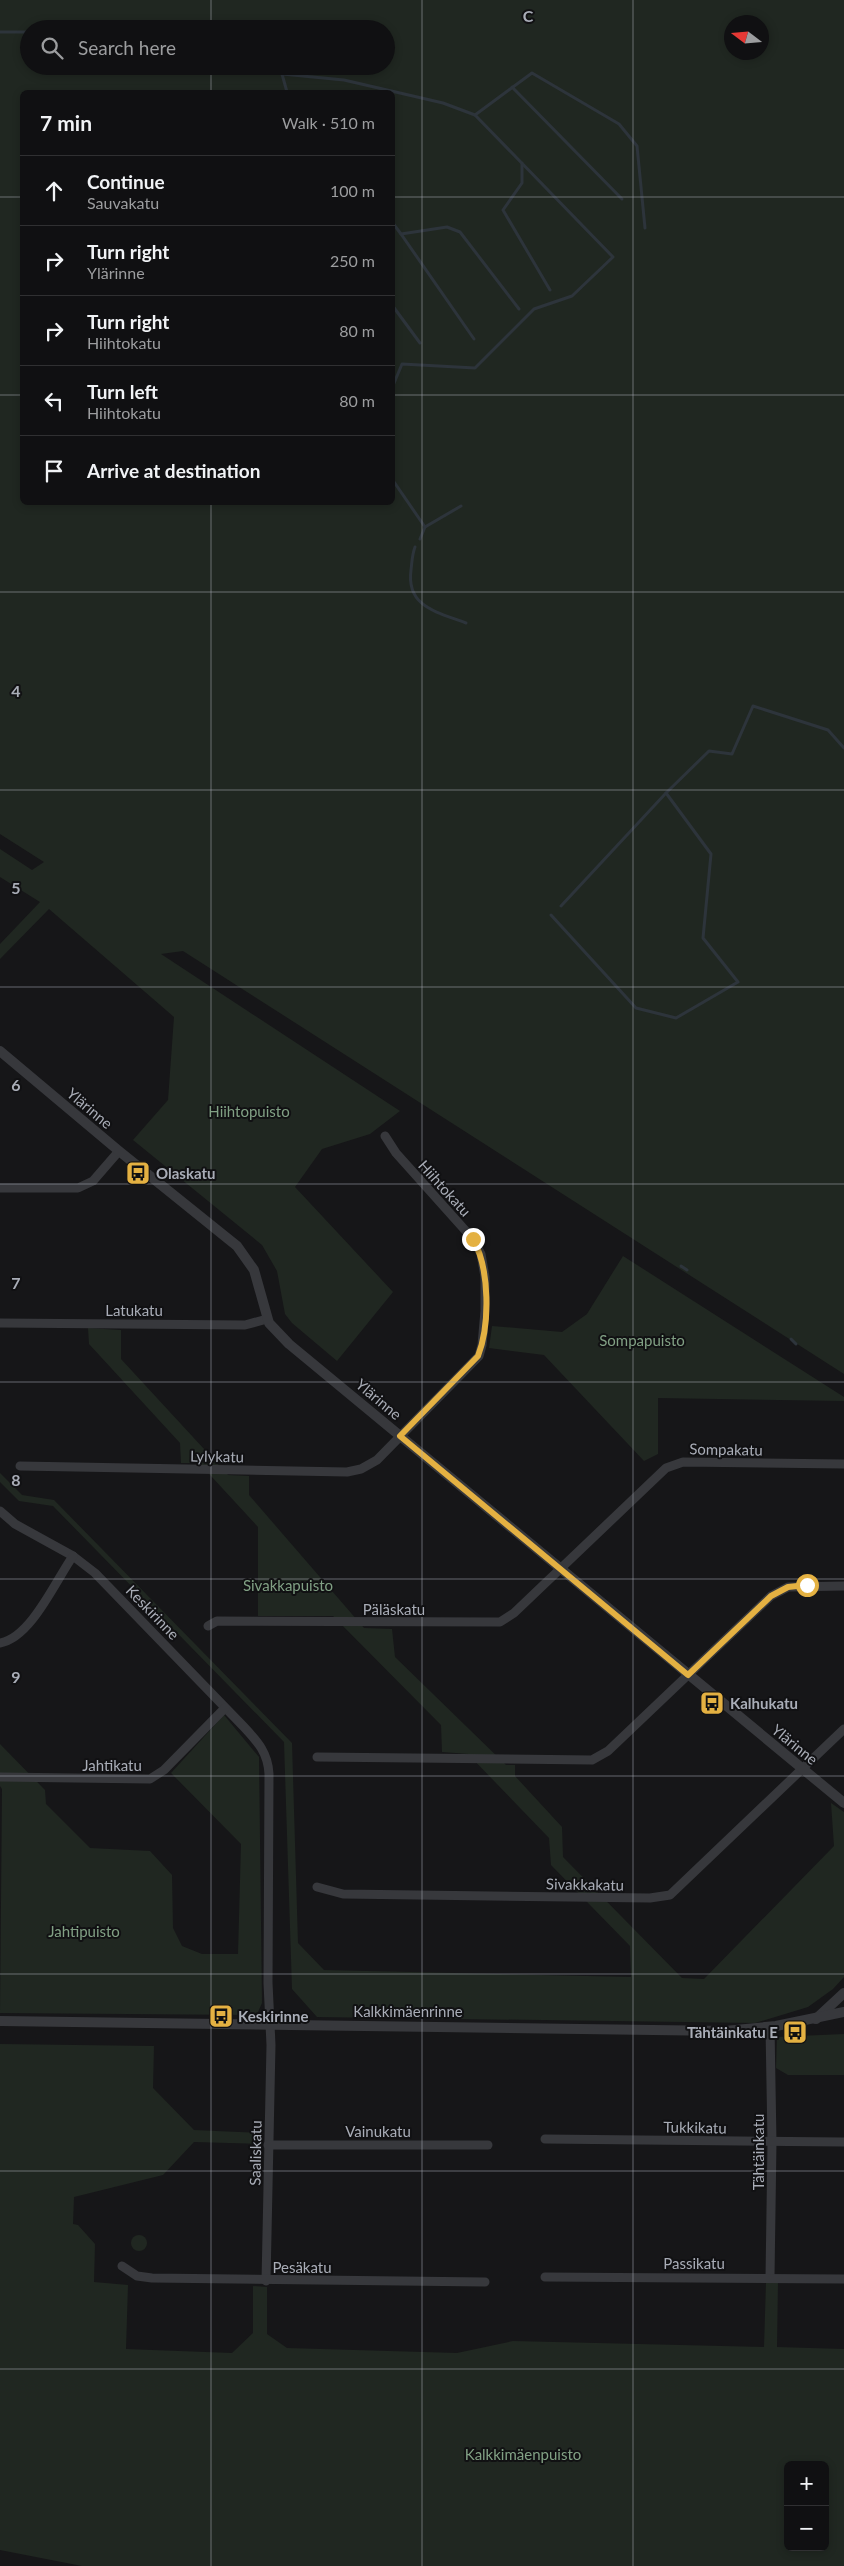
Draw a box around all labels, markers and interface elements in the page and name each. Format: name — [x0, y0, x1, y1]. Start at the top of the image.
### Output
text: C — [523, 6, 534, 25]
north arrow — [724, 15, 769, 60]
search box — [20, 20, 395, 75]
icon: search — [38, 34, 66, 62]
text: Search here — [78, 36, 176, 59]
text: 7 min — [40, 110, 92, 135]
text: Walk · 510 m — [282, 113, 375, 132]
text: Continue — [87, 170, 165, 193]
icon: ahead — [40, 177, 68, 205]
text: 100 m — [330, 181, 375, 200]
text: Sauvakatu — [87, 193, 159, 212]
text: Turn right — [87, 240, 169, 263]
icon: right — [40, 247, 68, 275]
text: 250 m — [330, 251, 375, 270]
text: Ylärinne — [87, 263, 145, 282]
text: Turn right — [87, 310, 169, 333]
icon: right — [40, 317, 68, 345]
text: 80 m — [339, 321, 375, 340]
text: Hiihtokatu — [87, 333, 161, 352]
text: Turn left — [87, 380, 158, 403]
icon: left — [40, 387, 68, 415]
text: 80 m — [339, 391, 375, 410]
text: Hiihtokatu — [87, 403, 161, 422]
icon: arrive — [40, 457, 68, 485]
text: Arrive at destination — [87, 459, 260, 482]
text: 4 — [11, 681, 21, 700]
text: 5 — [11, 878, 21, 897]
text: 6 — [11, 1075, 21, 1094]
street label: Ylärinne — [64, 1084, 117, 1132]
park label: Hiihtopuisto — [208, 1102, 290, 1120]
street label: Hiihtokatu — [415, 1156, 475, 1220]
bus stop icon: Olaskatu — [125, 1160, 151, 1186]
place label: Olaskatu — [156, 1164, 216, 1182]
route end — [462, 1228, 485, 1251]
text: 7 — [11, 1273, 21, 1292]
street label: Latukatu — [105, 1301, 163, 1319]
park label: Sompapuisto — [599, 1331, 685, 1349]
street label: Ylärinne — [353, 1375, 406, 1423]
street label: Sompakatu — [689, 1439, 763, 1459]
street label: Lylykatu — [190, 1447, 244, 1465]
text: 8 — [11, 1470, 21, 1489]
route start — [796, 1574, 819, 1597]
park label: Sivakkapuisto — [243, 1576, 333, 1594]
street label: Keskirinne — [123, 1581, 183, 1643]
street label: Päläskatu — [363, 1600, 425, 1618]
text: 9 — [11, 1667, 21, 1686]
bus stop icon: Kalhukatu — [699, 1690, 725, 1716]
place label: Kalhukatu — [730, 1694, 798, 1712]
street label: Ylärinne — [768, 1720, 822, 1768]
street label: Jahtikatu — [82, 1756, 142, 1774]
street label: Sivakkakatu — [546, 1874, 624, 1894]
park label: Jahtipuisto — [48, 1922, 120, 1940]
street label: Kalkkimäenrinne — [353, 2002, 463, 2020]
bus stop icon: Keskirinne — [208, 2003, 234, 2029]
place label: Keskirinne — [238, 2007, 309, 2025]
bus stop icon: Tähtäinkatu E — [782, 2019, 808, 2045]
place label: Tähtäinkatu E — [687, 2023, 778, 2041]
street label: Tähtäinkatu — [749, 2114, 767, 2190]
street label: Tukkikatu — [663, 2117, 727, 2137]
street label: Saaliskatu — [245, 2120, 265, 2186]
street label: Vainukatu — [345, 2122, 411, 2140]
street label: Passikatu — [663, 2254, 725, 2272]
street label: Pesäkatu — [272, 2258, 332, 2276]
park label: Kalkkimäenpuisto — [465, 2445, 581, 2463]
map controls — [784, 2461, 829, 2551]
button: + — [784, 2461, 829, 2506]
button: − — [784, 2506, 829, 2551]

